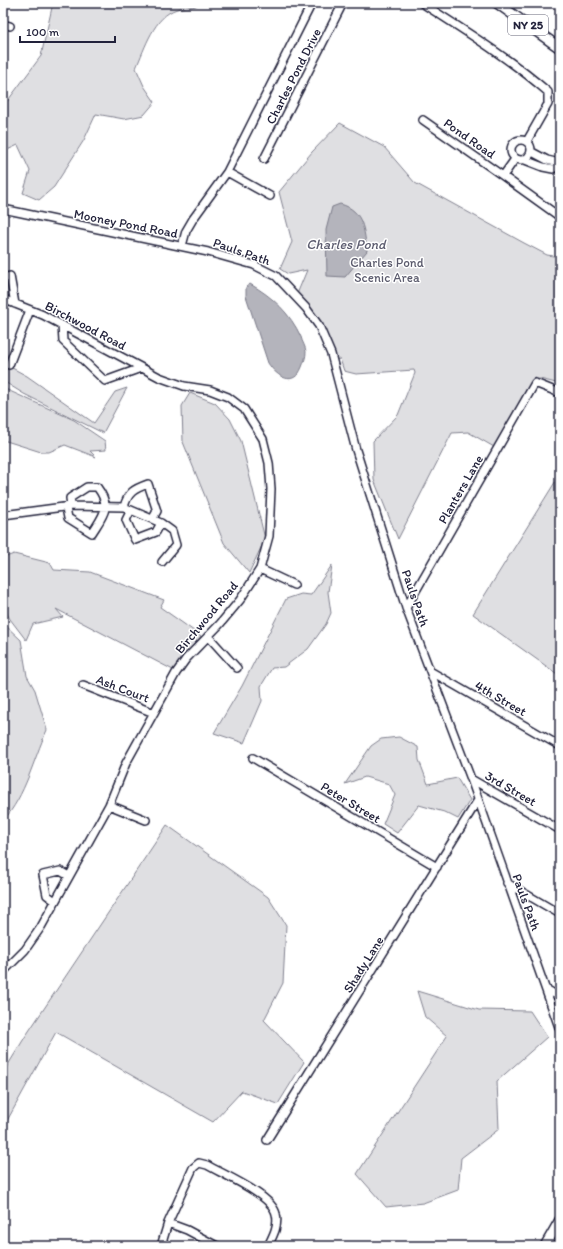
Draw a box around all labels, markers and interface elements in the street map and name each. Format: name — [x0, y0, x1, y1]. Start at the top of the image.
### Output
road number: NY 25 — [508, 15, 548, 35]
scale bar — [20, 18, 115, 44]
text: 100 m — [26, 25, 59, 39]
street label: Charles Pond Drive — [263, 26, 324, 127]
street label: Pond Road — [441, 115, 498, 162]
street label: Mooney Pond Road — [73, 206, 179, 241]
street label: Pauls Path — [211, 235, 272, 268]
water label: Charles Pond — [306, 236, 387, 253]
park label: Charles Pond Scenic Area — [350, 255, 424, 285]
street label: Birchwood Road — [43, 298, 129, 353]
street label: Planters Lane — [435, 452, 486, 526]
street label: Pauls Path — [399, 568, 432, 629]
street label: Birchwood Road — [172, 578, 241, 656]
street label: Ash Court — [94, 671, 152, 706]
street label: 4th Street — [472, 678, 529, 719]
street label: 3rd Street — [482, 768, 539, 809]
street label: Peter Street — [318, 779, 383, 826]
street label: Pauls Path — [509, 872, 544, 933]
street label: Shady Lane — [340, 933, 387, 995]

